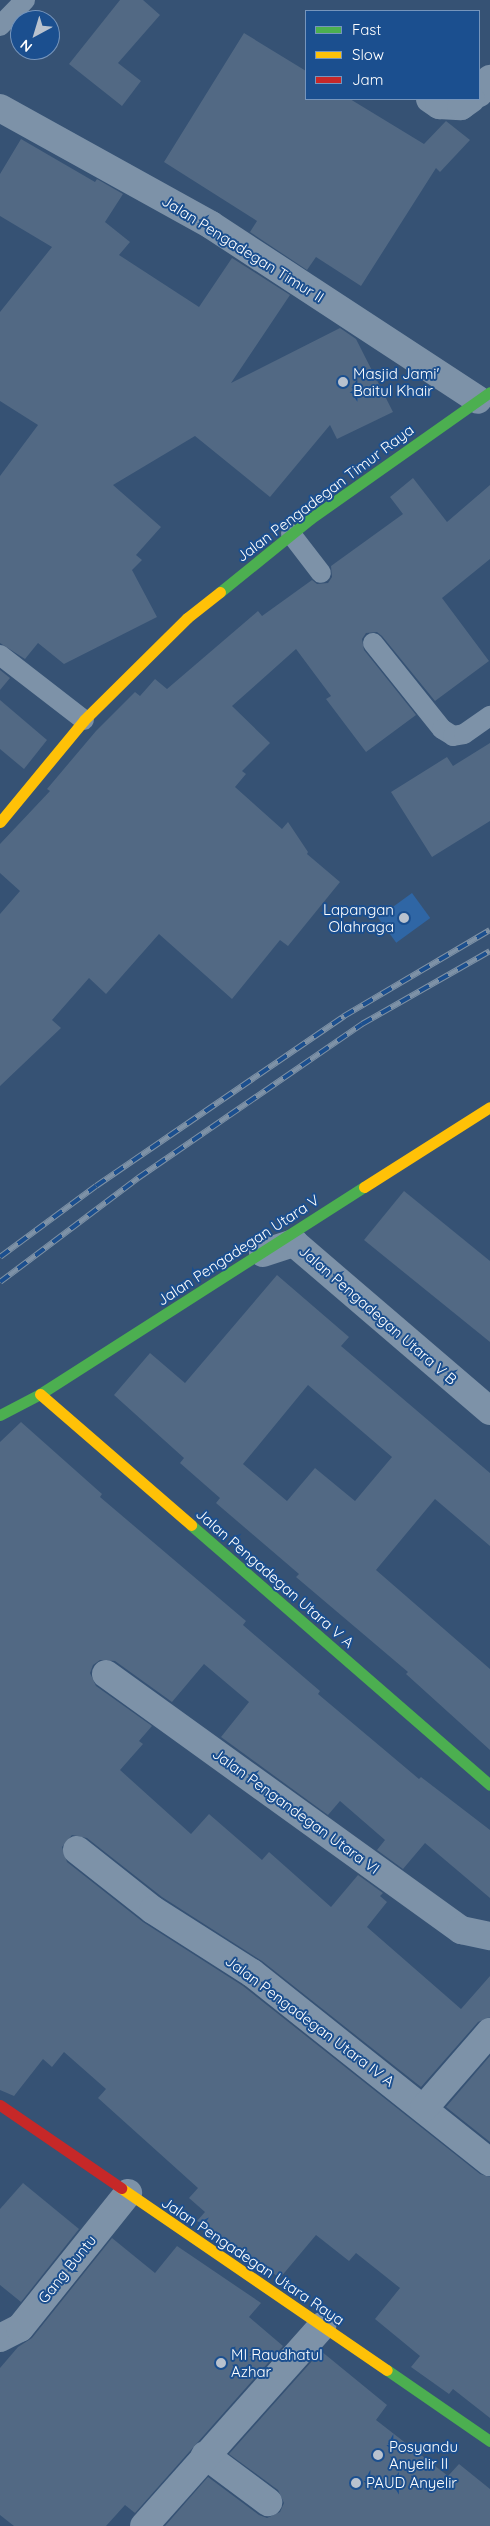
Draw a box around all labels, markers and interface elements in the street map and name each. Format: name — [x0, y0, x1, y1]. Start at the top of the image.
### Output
north arrow — [10, 10, 60, 60]
legend — [305, 10, 480, 100]
text: Fast — [352, 20, 381, 39]
text: N — [17, 36, 36, 56]
text: Slow — [352, 45, 384, 64]
text: Jam — [352, 70, 383, 89]
street label: Jalan Pengadegan Timur II — [159, 192, 327, 306]
place label: Masjid Jami' Baitul Khair — [353, 364, 439, 399]
marker: Masjid Jami' Baitul Khair — [337, 376, 349, 388]
street label: Jalan Pengadegan Timur Raya — [233, 420, 417, 566]
place label: Lapangan Olahraga — [323, 900, 394, 935]
marker: Lapangan Olahraga — [398, 912, 410, 924]
street label: Jalan Pengadegan Utara V — [154, 1191, 322, 1309]
street label: Jalan Pengadegan Utara V B — [295, 1241, 461, 1389]
street label: Jalan Pengadegan Utara V A — [192, 1505, 358, 1651]
street label: Jalan Pengandegan Utara VI — [209, 1744, 383, 1878]
street label: Jalan Pengadegan Utara IV A — [222, 1951, 398, 2091]
street label: Jalan Pengadegan Utara Raya — [158, 2193, 348, 2329]
street label: Gang Buntu — [34, 2231, 100, 2307]
place label: MI Raudhatul Azhar — [231, 2345, 323, 2380]
marker: MI Raudhatul Azhar — [215, 2357, 227, 2369]
place label: Posyandu Anyelir II — [389, 2437, 458, 2472]
marker: Posyandu Anyelir II — [371, 2448, 385, 2462]
place label: PAUD Anyelir — [366, 2474, 457, 2492]
marker: PAUD Anyelir — [350, 2477, 362, 2489]

